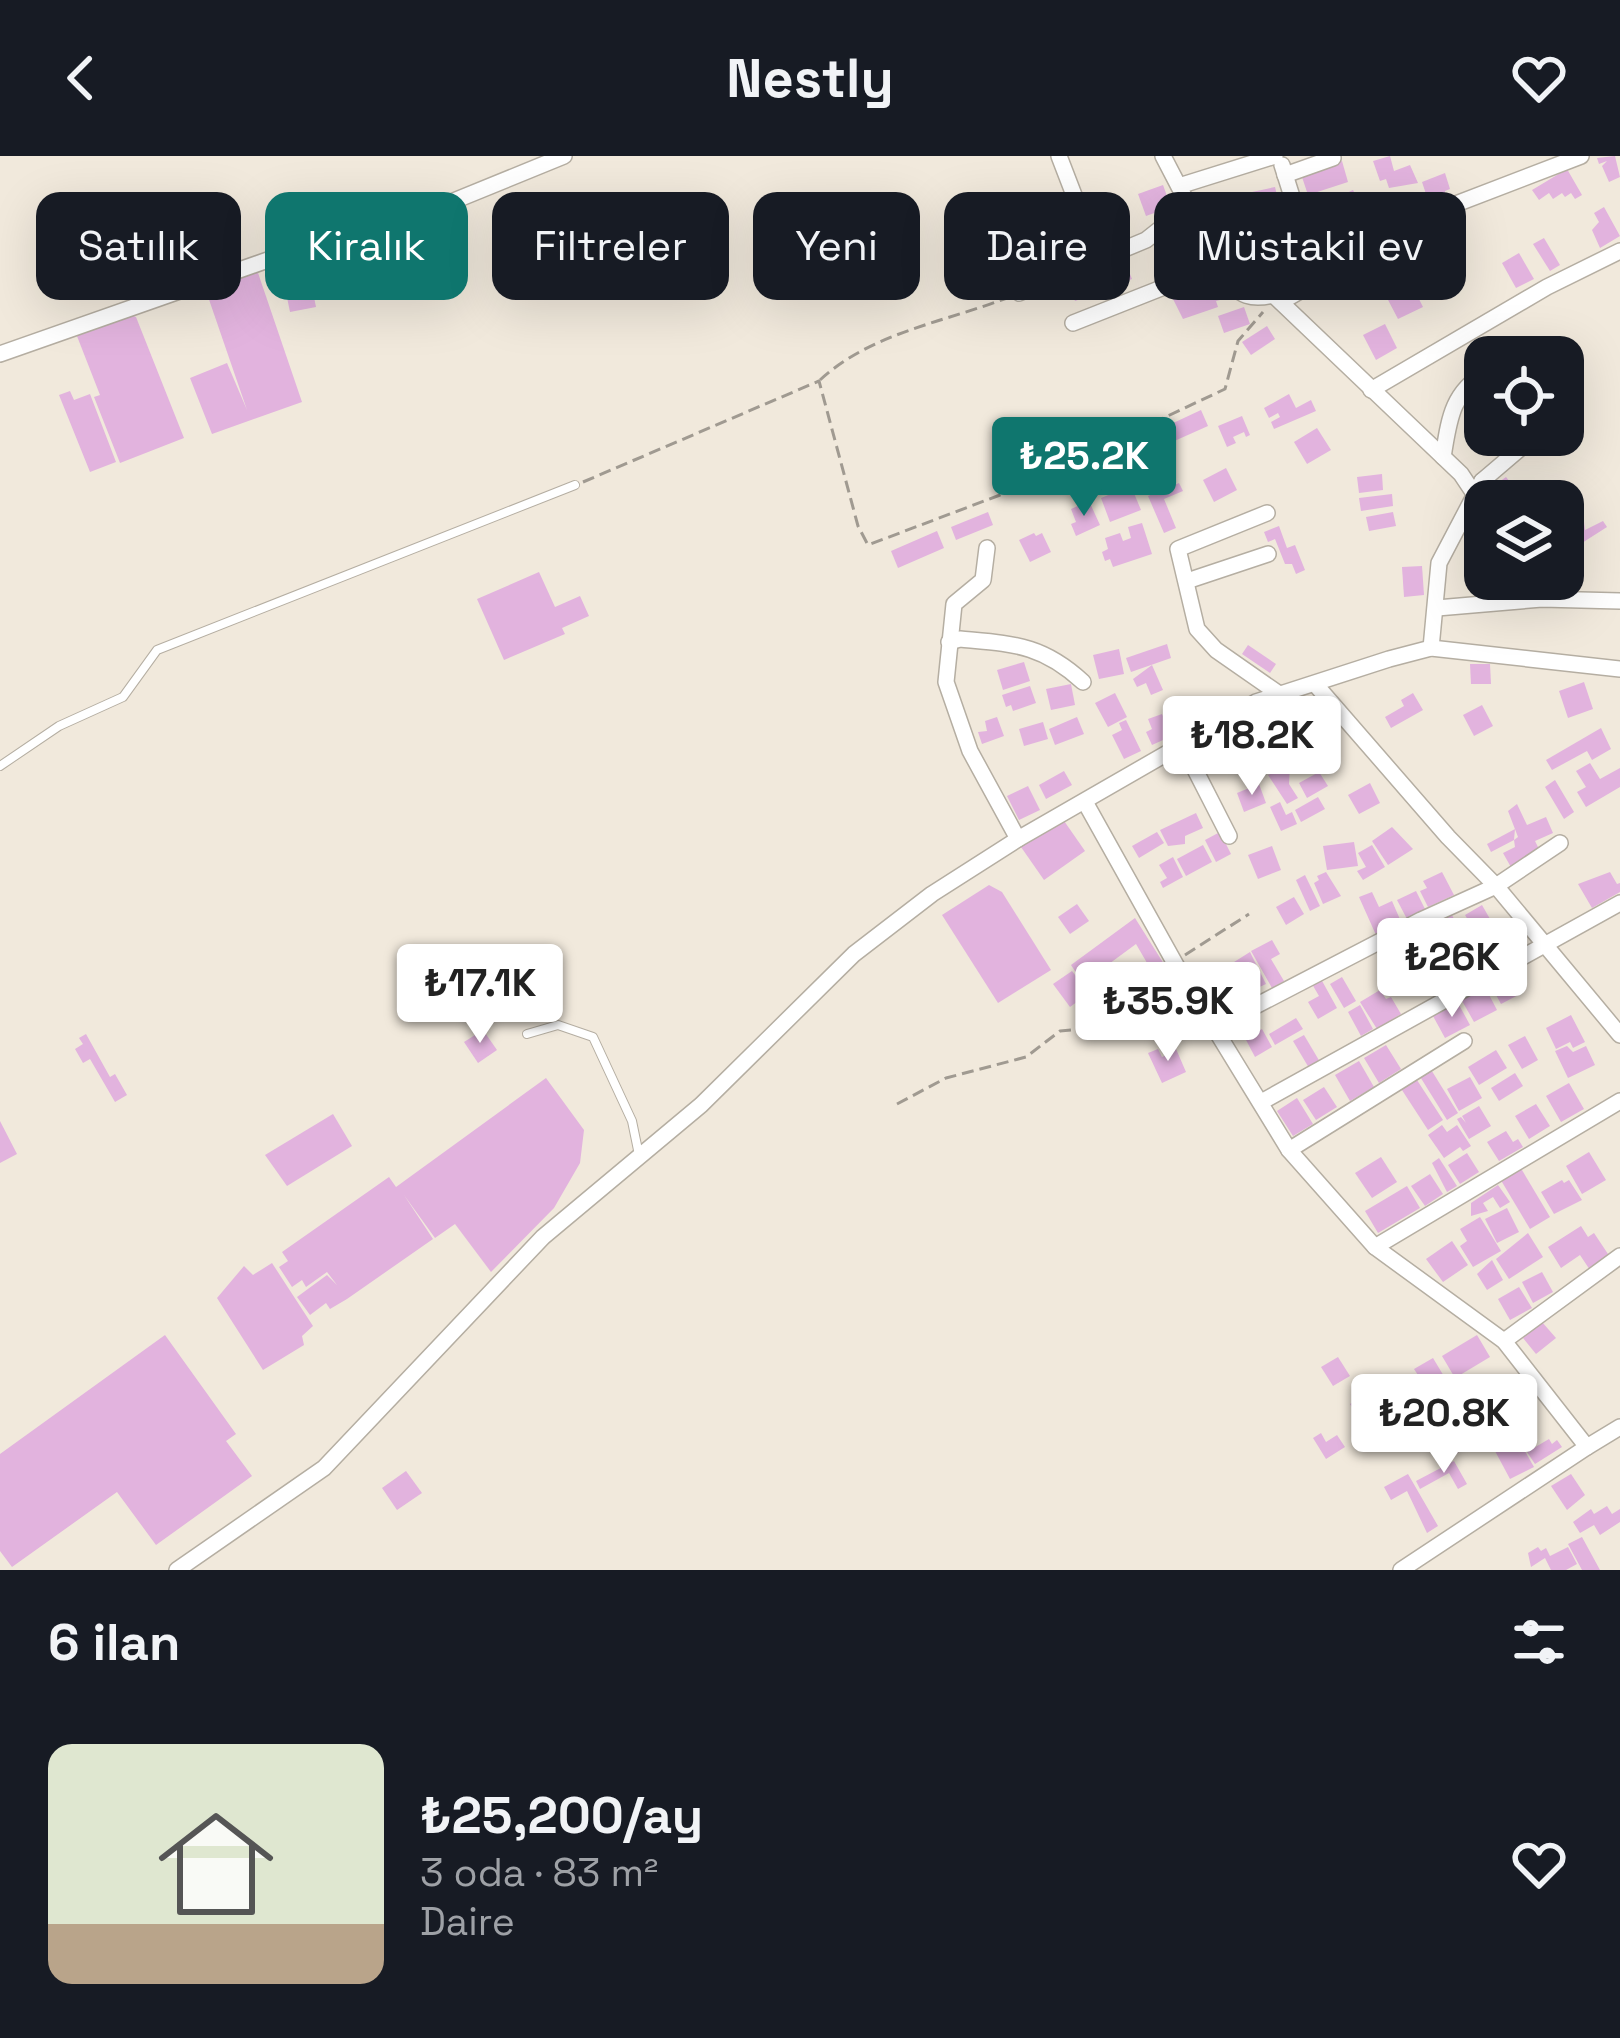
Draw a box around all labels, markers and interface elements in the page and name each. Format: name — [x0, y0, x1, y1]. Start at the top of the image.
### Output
text: Nestly — [726, 44, 894, 113]
icon: back — [48, 45, 114, 111]
icon: heart — [1506, 45, 1572, 111]
chip: Satılık — [36, 192, 241, 300]
chip: Kiralık — [265, 192, 468, 300]
chip: Filtreler — [492, 192, 729, 300]
chip: Yeni — [753, 192, 920, 300]
chip: Daire — [944, 192, 1130, 300]
chip: Müstakil ev — [1154, 192, 1466, 300]
map controls — [1464, 336, 1584, 600]
button: locate — [1464, 336, 1584, 456]
pin: ₺25.2K — [986, 417, 1182, 519]
text: ₺25.2K — [1019, 431, 1149, 480]
button: layers — [1464, 480, 1584, 600]
pin: ₺18.2K — [1154, 696, 1350, 798]
text: ₺18.2K — [1190, 710, 1314, 759]
pin: ₺26K — [1381, 918, 1523, 1020]
text: ₺26K — [1404, 932, 1500, 981]
pin: ₺17.1K — [382, 944, 578, 1046]
text: ₺17.1K — [424, 958, 536, 1007]
pin: ₺35.9K — [1070, 962, 1266, 1064]
text: ₺35.9K — [1102, 976, 1234, 1025]
pin: ₺20.8K — [1346, 1374, 1542, 1476]
text: ₺20.8K — [1378, 1388, 1510, 1437]
icon: filters — [1506, 1609, 1572, 1675]
text: 6 ilan — [48, 1610, 181, 1675]
text: ₺25,200/ay — [420, 1783, 703, 1848]
icon: home — [144, 1792, 288, 1936]
icon: heart — [1506, 1831, 1572, 1897]
text: 3 oda · 83 m² — [420, 1848, 658, 1897]
text: Daire — [420, 1897, 515, 1946]

